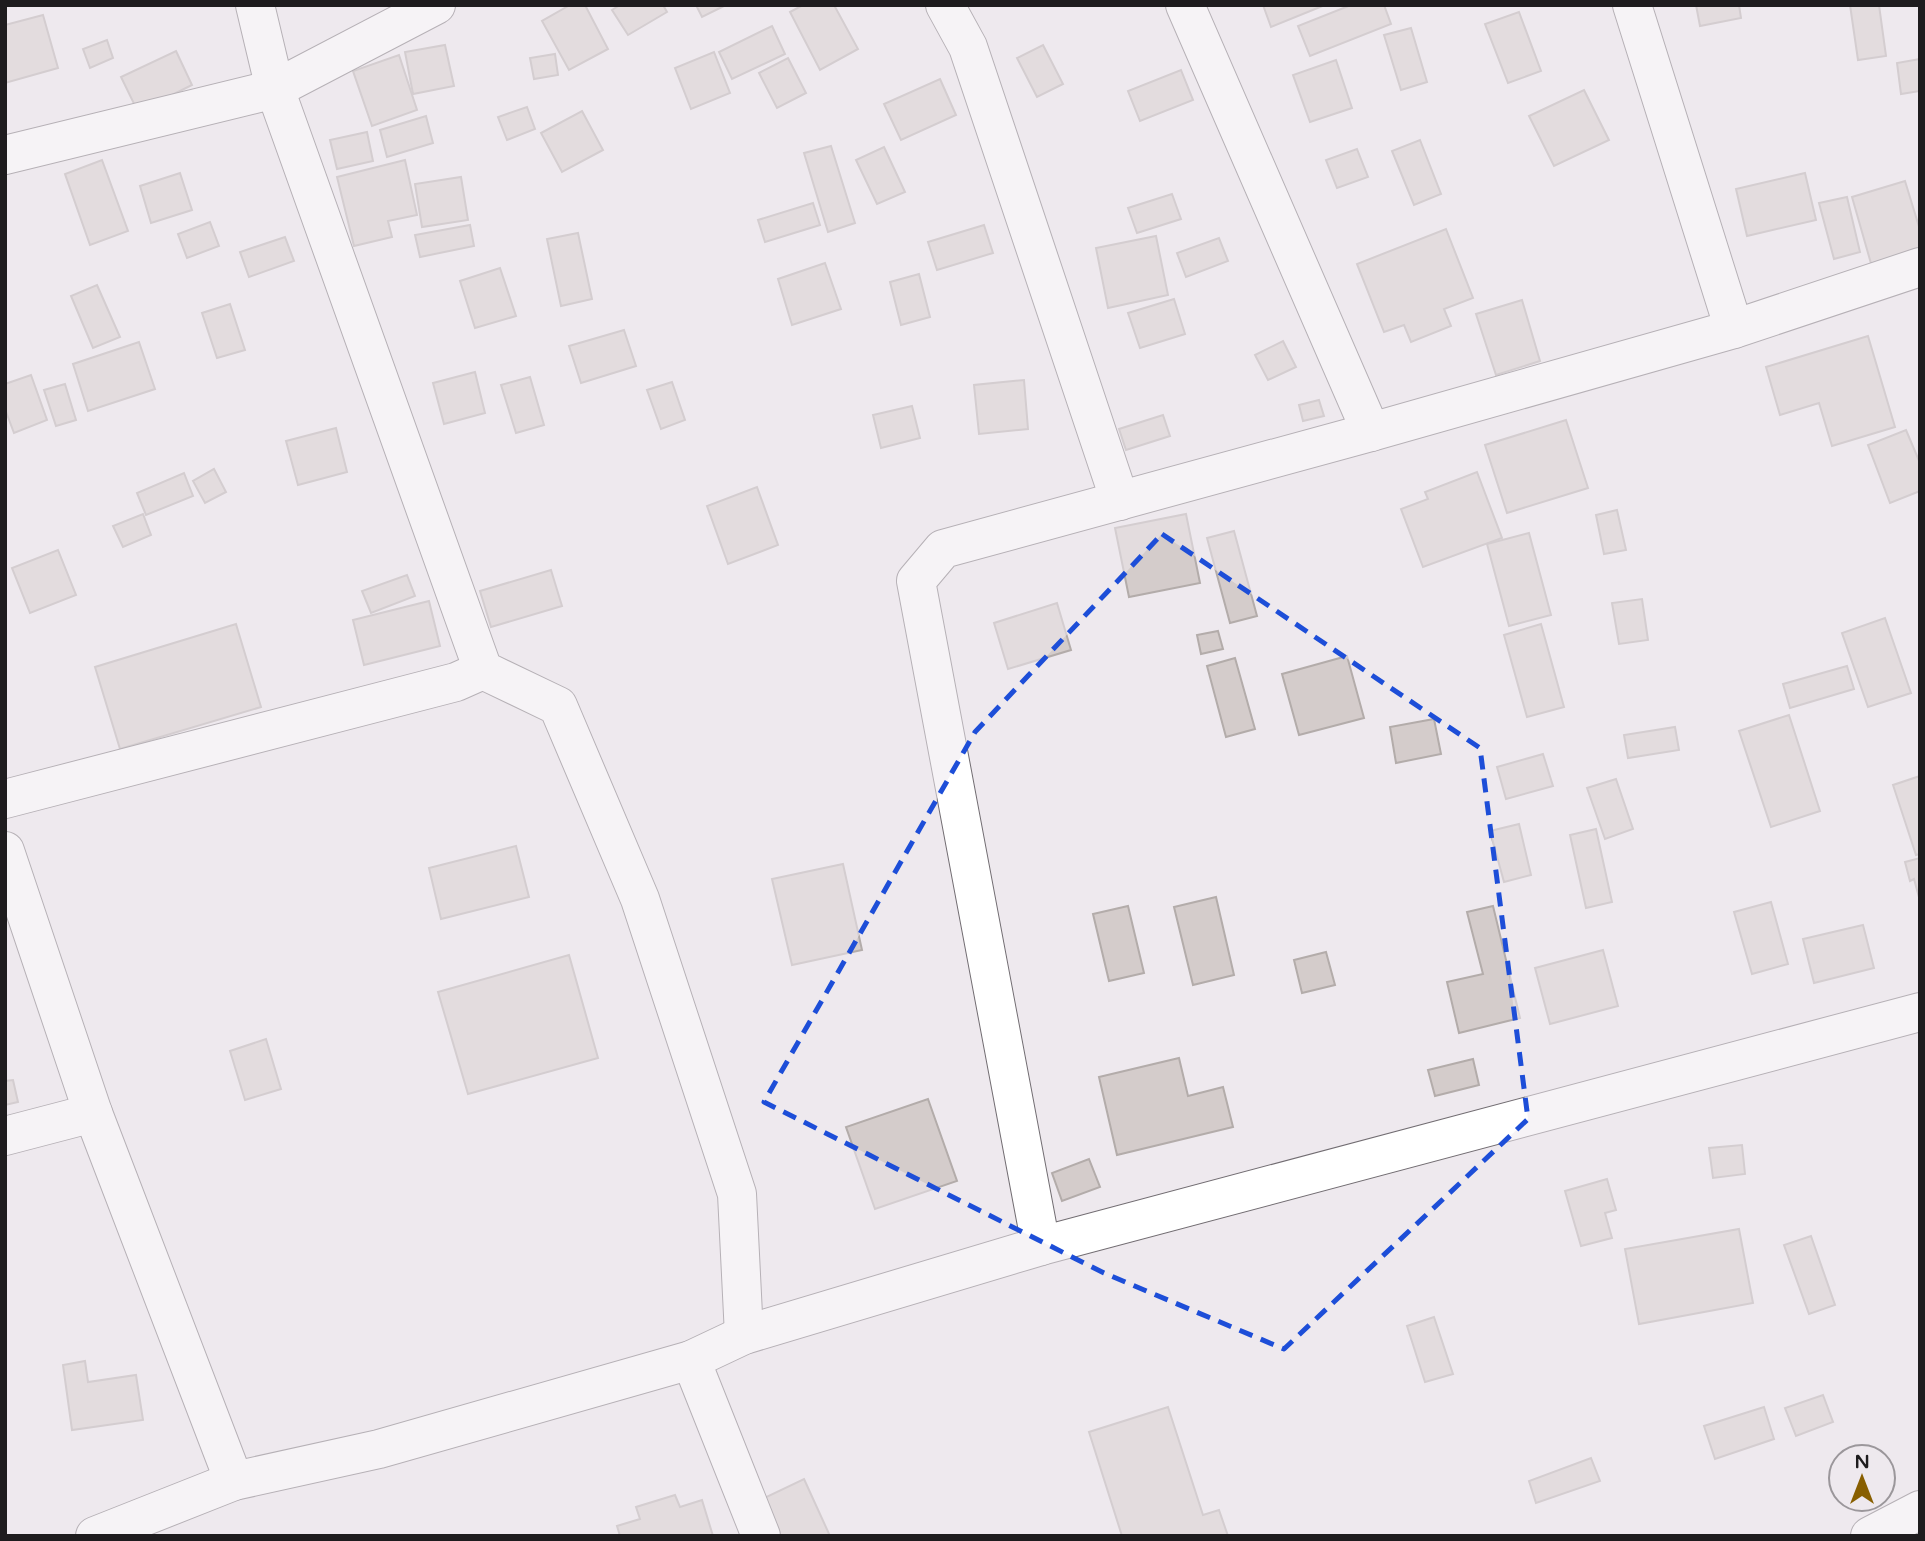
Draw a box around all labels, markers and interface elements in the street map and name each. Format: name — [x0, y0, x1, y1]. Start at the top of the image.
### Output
north arrow — [1827, 1443, 1897, 1513]
text: N — [1854, 1451, 1870, 1473]

